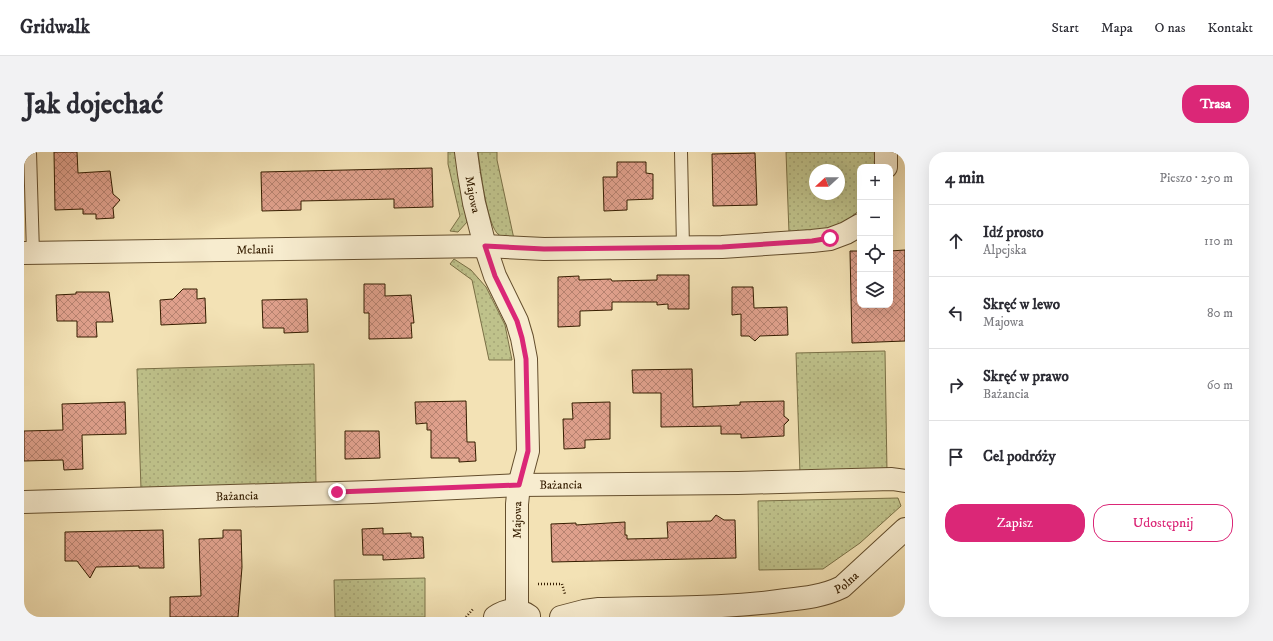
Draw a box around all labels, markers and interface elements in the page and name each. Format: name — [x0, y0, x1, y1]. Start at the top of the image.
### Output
text: Gridwalk — [20, 16, 90, 39]
text: Start — [1051, 19, 1079, 37]
text: Mapa — [1101, 19, 1133, 37]
text: O nas — [1155, 19, 1185, 37]
text: Kontakt — [1207, 19, 1253, 37]
button: Trasa — [1182, 85, 1249, 123]
text: Jak dojechać — [24, 87, 163, 122]
north arrow — [809, 164, 845, 200]
map controls — [857, 164, 893, 308]
button: + — [857, 164, 893, 200]
text: 4 min — [945, 167, 984, 189]
text: Pieszo · 250 m — [1159, 170, 1233, 186]
street label: Majowa — [461, 175, 484, 216]
button: − — [857, 200, 893, 236]
text: Idź prosto — [983, 223, 1044, 242]
route start — [821, 229, 839, 247]
icon: ahead — [945, 230, 967, 252]
text: 110 m — [1204, 233, 1233, 249]
button: locate — [857, 236, 893, 272]
street label: Melanii — [236, 242, 274, 258]
text: Alpejska — [983, 242, 1027, 258]
button: layers — [857, 272, 893, 308]
text: Skręć w lewo — [983, 295, 1060, 314]
icon: left — [945, 302, 967, 324]
text: 80 m — [1207, 305, 1233, 321]
text: Majowa — [983, 314, 1024, 330]
text: Skręć w prawo — [983, 367, 1069, 386]
icon: right — [945, 374, 967, 396]
text: 60 m — [1207, 377, 1233, 393]
text: Bażancia — [983, 386, 1029, 402]
icon: arrive — [945, 446, 967, 468]
text: Cel podróży — [983, 447, 1056, 466]
street label: Bażancia — [539, 477, 583, 493]
route end — [328, 483, 346, 501]
street label: Bażancia — [215, 488, 259, 504]
street label: Majowa — [510, 500, 525, 539]
button: Zapisz — [945, 504, 1085, 542]
button: Udostępnij — [1093, 504, 1233, 542]
street label: Polna — [832, 568, 863, 598]

